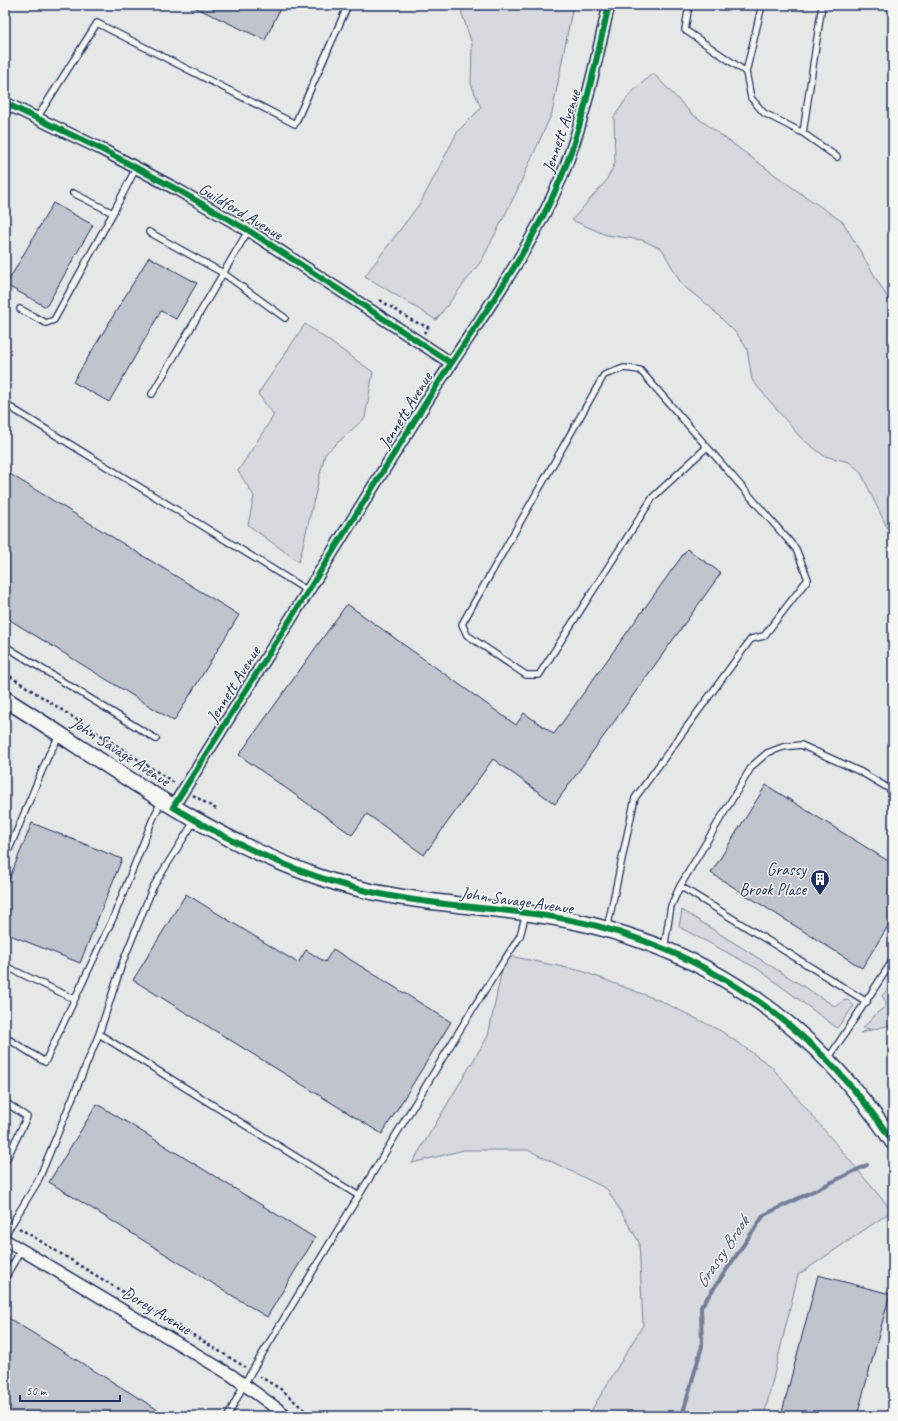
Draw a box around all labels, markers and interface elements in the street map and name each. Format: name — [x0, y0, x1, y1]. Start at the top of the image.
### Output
street label: Jennett Avenue — [537, 86, 586, 176]
street label: Guildford Avenue — [195, 178, 288, 245]
street label: Jennett Avenue — [373, 367, 438, 453]
street label: Jennett Avenue — [201, 641, 266, 727]
street label: John Savage Avenue — [67, 711, 175, 792]
place label: Grassy Brook Place — [739, 859, 807, 900]
building icon: Grassy Brook Place — [809, 868, 831, 896]
street label: John Savage Avenue — [458, 882, 576, 919]
water label: Grassy Brook — [690, 1209, 756, 1292]
street label: Dorey Avenue — [119, 1282, 196, 1340]
scale bar — [20, 1377, 120, 1403]
text: 50 m — [26, 1383, 48, 1399]

